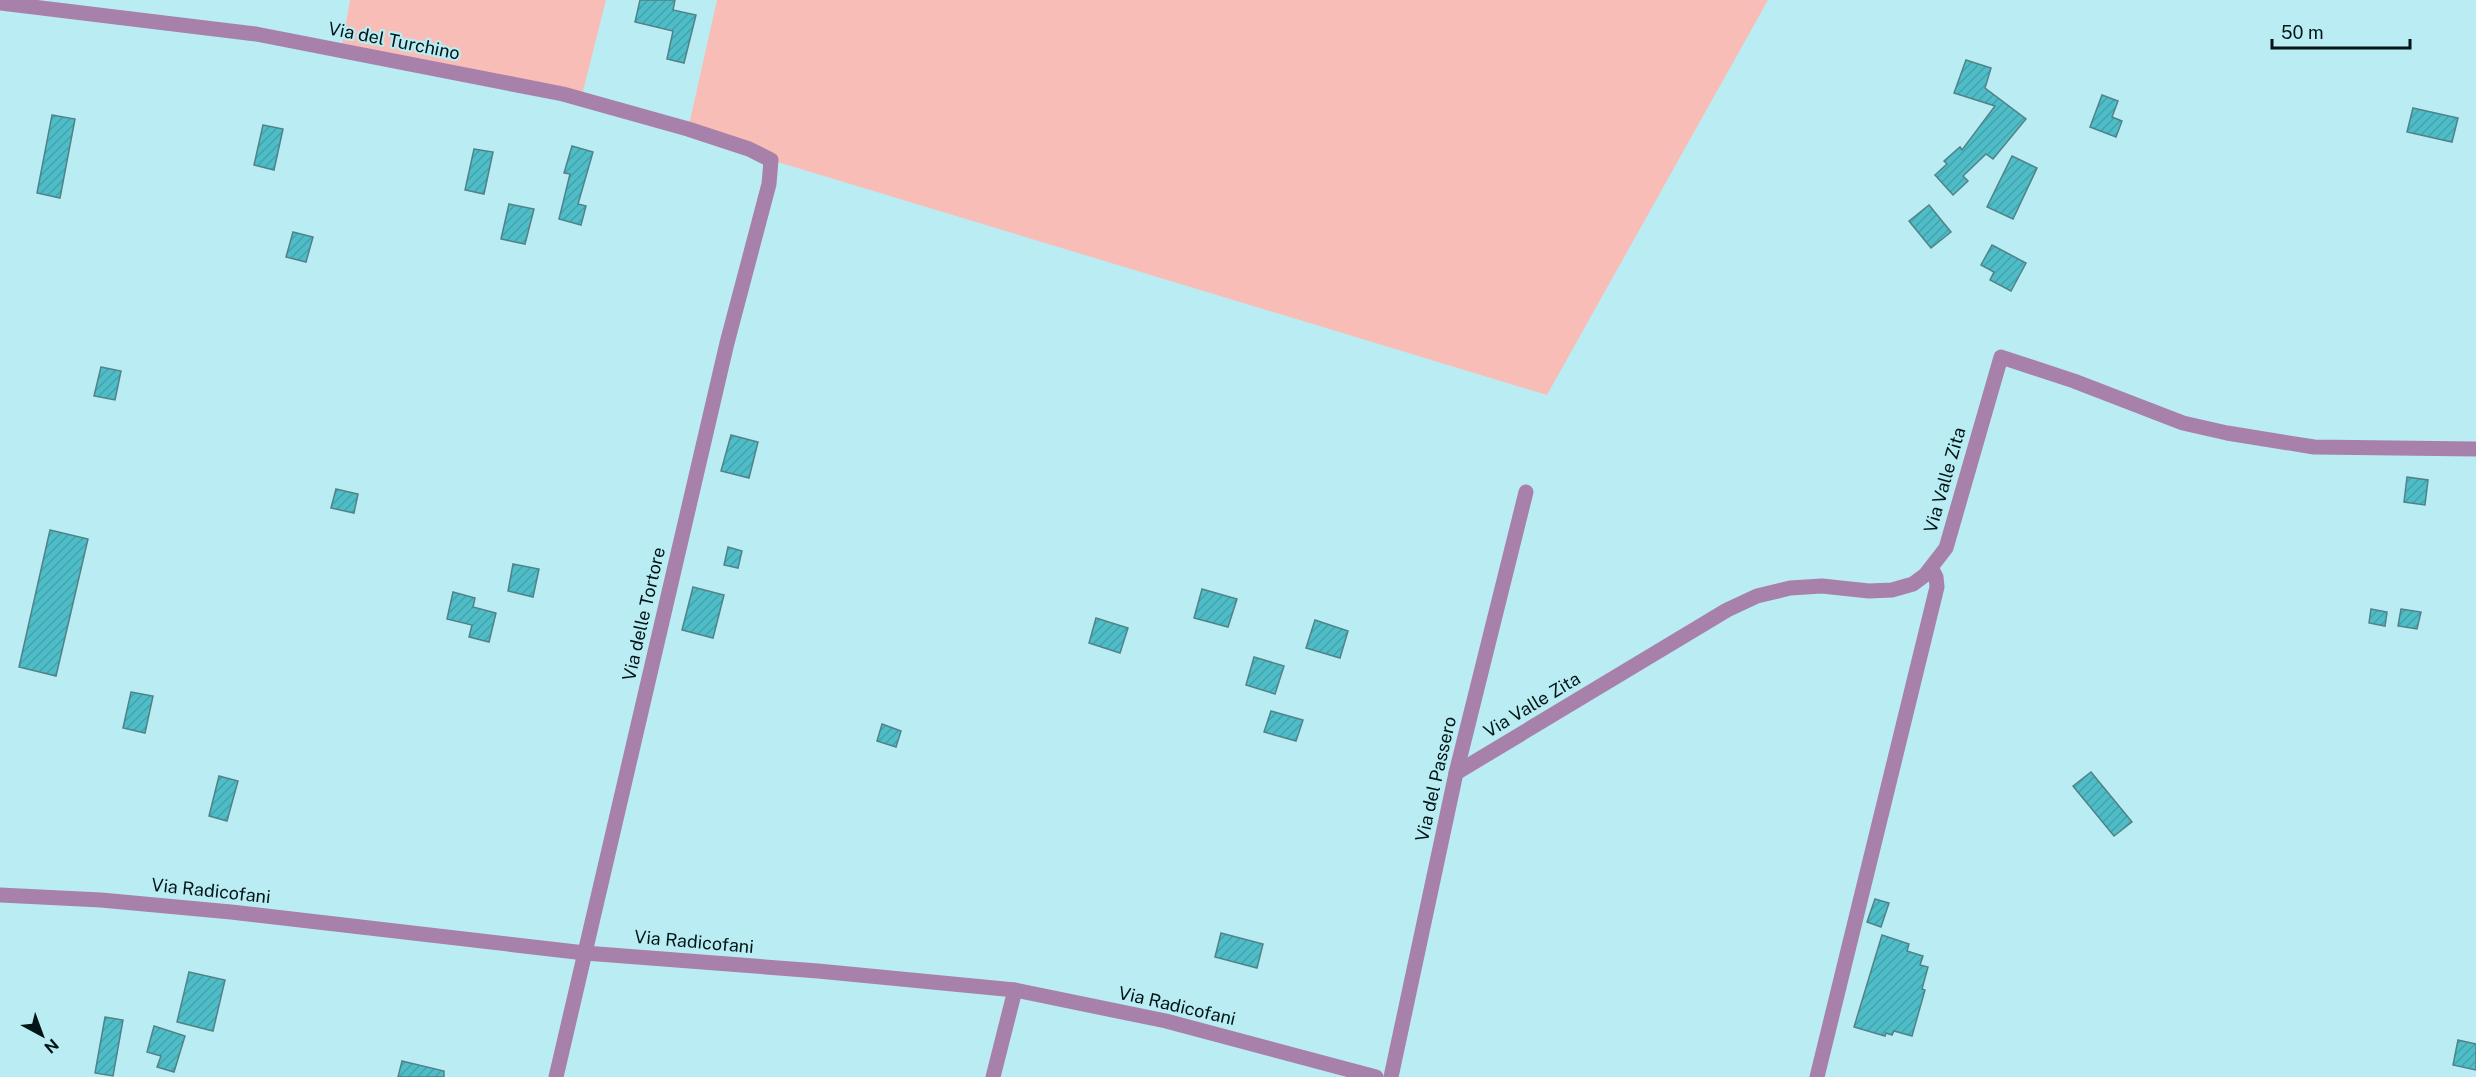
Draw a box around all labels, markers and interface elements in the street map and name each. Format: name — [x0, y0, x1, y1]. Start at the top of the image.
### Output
scale bar — [2272, 12, 2410, 50]
street label: Via del Turchino — [326, 17, 462, 64]
text: 50 m — [2281, 22, 2324, 43]
street label: Via Valle Zita — [1919, 425, 1970, 535]
street label: Via delle Tortore — [618, 545, 669, 683]
street label: Via Valle Zita — [1480, 668, 1584, 742]
street label: Via del Passero — [1411, 714, 1460, 844]
street label: Via Radicofani — [150, 874, 272, 907]
street label: Via Radicofani — [634, 926, 755, 957]
street label: Via Radicofani — [1116, 982, 1238, 1029]
north arrow — [12, 1005, 72, 1065]
text: N — [41, 1035, 62, 1057]

